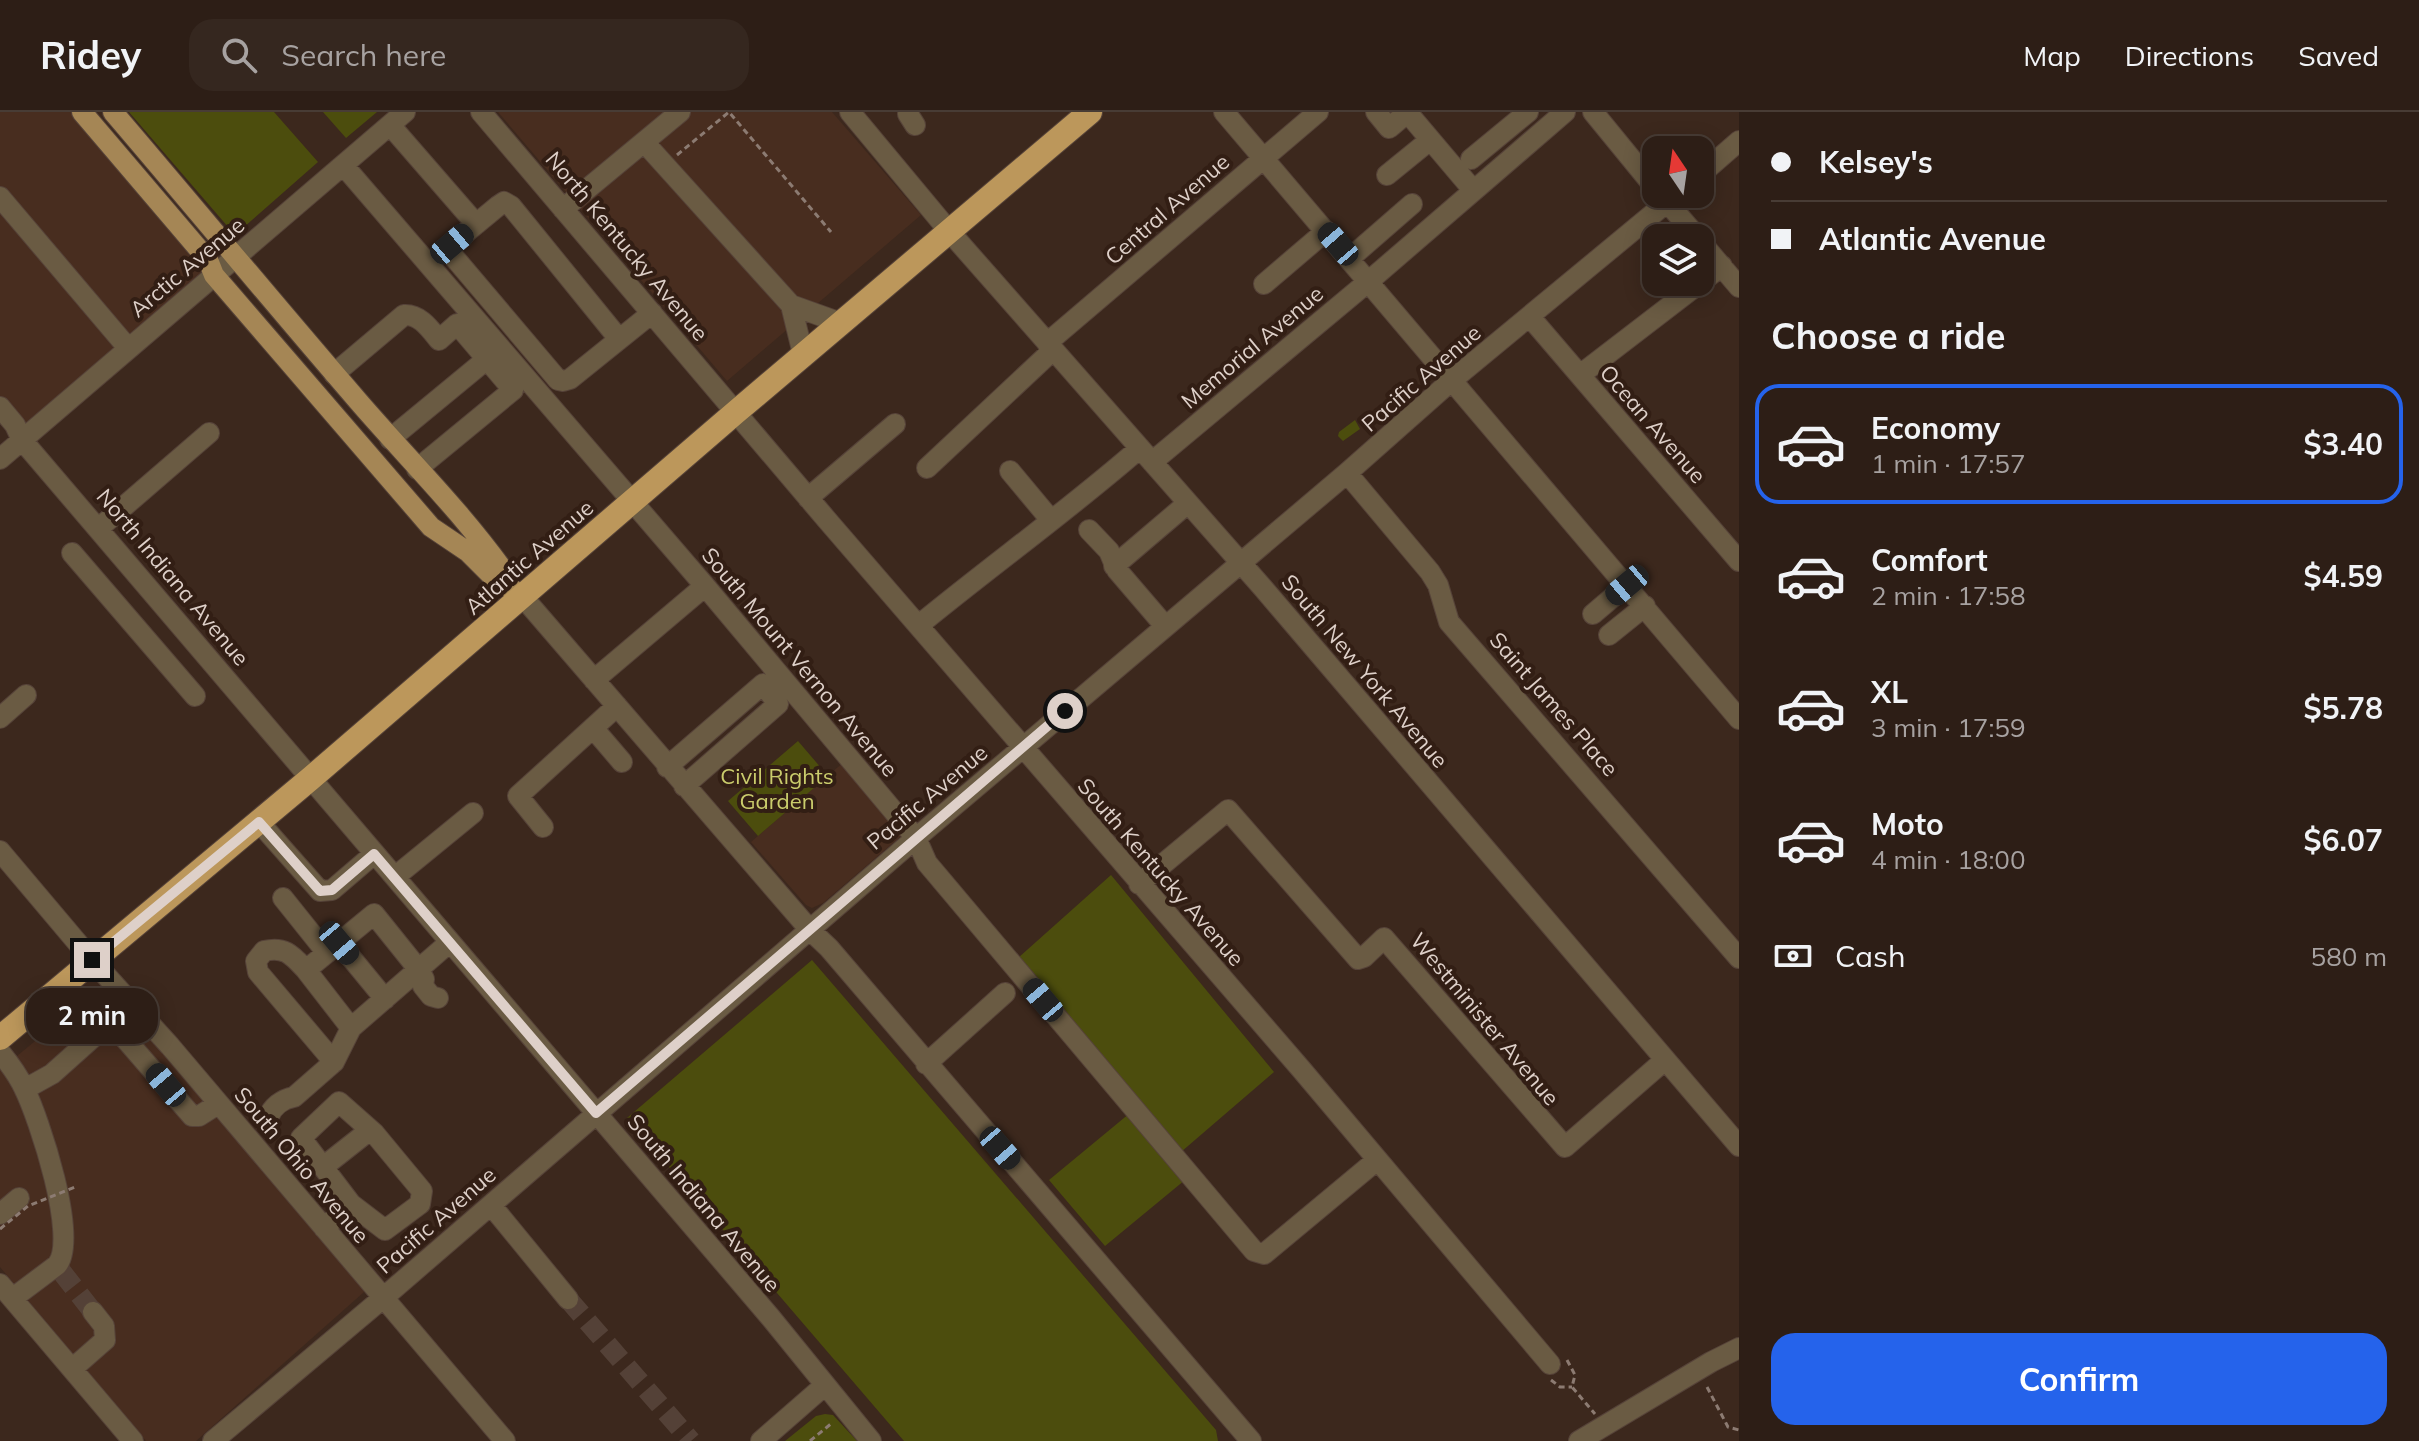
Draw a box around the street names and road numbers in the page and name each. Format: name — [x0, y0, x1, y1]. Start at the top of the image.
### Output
street label: North Kentucky Avenue — [540, 146, 714, 346]
street label: Central Avenue — [1099, 147, 1235, 271]
street label: Arctic Avenue — [124, 211, 250, 323]
street label: Memorial Avenue — [1175, 279, 1329, 415]
street label: Pacific Avenue — [1356, 319, 1486, 437]
street label: Ocean Avenue — [1594, 359, 1712, 489]
street label: North Indiana Avenue — [91, 483, 255, 671]
street label: Atlantic Avenue — [459, 494, 599, 620]
street label: South Mount Vernon Avenue — [696, 542, 904, 782]
street label: South New York Avenue — [1276, 568, 1454, 774]
street label: Saint James Place — [1484, 626, 1624, 782]
street label: Pacific Avenue — [861, 738, 993, 856]
street label: South Kentucky Avenue — [1072, 772, 1250, 972]
street label: Westminister Avenue — [1405, 927, 1565, 1111]
street label: South Ohio Avenue — [228, 1081, 376, 1249]
street label: South Indiana Avenue — [621, 1108, 787, 1298]
street label: Pacific Avenue — [371, 1161, 501, 1279]

